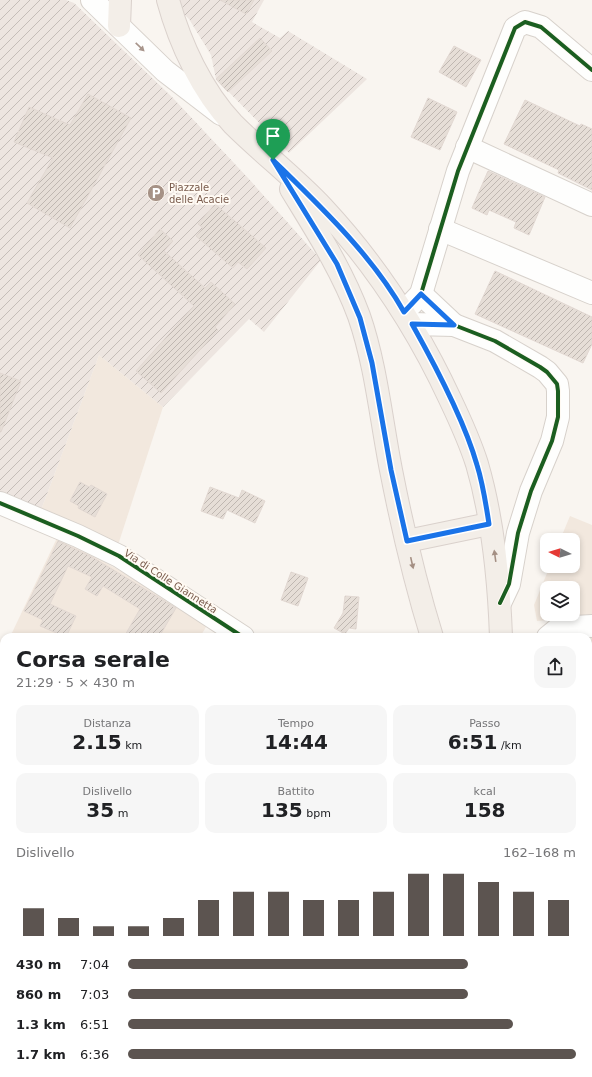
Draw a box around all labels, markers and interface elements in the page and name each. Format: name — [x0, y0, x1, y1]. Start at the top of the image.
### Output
one-way arrow — [135, 42, 145, 52]
pin — [256, 119, 290, 160]
icon: arrive — [262, 125, 284, 147]
place label: Piazzale delle Acacie — [169, 182, 229, 205]
parking icon: Piazzale delle Acacie — [146, 183, 166, 203]
north arrow — [540, 533, 580, 573]
map controls — [540, 533, 580, 621]
street label: Via di Colle Giannetta — [122, 547, 219, 616]
one-way arrow — [491, 550, 498, 562]
one-way arrow — [409, 557, 415, 569]
button: layers — [540, 581, 580, 621]
button: share — [534, 646, 576, 688]
text: Corsa serale — [16, 647, 170, 672]
text: 21:29 · 5 × 430 m — [16, 675, 135, 690]
text: Distanza — [83, 717, 131, 730]
text: Tempo — [278, 717, 314, 730]
text: Passo — [469, 717, 500, 730]
text: 2.15 — [72, 730, 122, 754]
text: 14:44 — [264, 730, 328, 754]
text: 6:51 — [448, 730, 497, 754]
text: km — [122, 739, 142, 752]
text: /km — [497, 739, 522, 752]
text: Dislivello — [83, 785, 132, 798]
text: Battito — [277, 785, 315, 798]
text: kcal — [474, 785, 496, 798]
text: 35 — [86, 798, 114, 822]
text: 135 — [261, 798, 303, 822]
text: 158 — [464, 798, 506, 822]
text: m — [114, 807, 128, 820]
text: bpm — [303, 807, 331, 820]
text: Dislivello — [16, 845, 75, 860]
text: 162–168 m — [503, 845, 576, 860]
text: 430 m — [16, 957, 61, 972]
text: 7:04 — [80, 957, 109, 972]
text: 860 m — [16, 987, 61, 1002]
text: 7:03 — [80, 987, 109, 1002]
text: 1.3 km — [16, 1017, 66, 1032]
text: 6:51 — [80, 1017, 109, 1032]
text: 1.7 km — [16, 1047, 66, 1062]
text: 6:36 — [80, 1047, 109, 1062]

